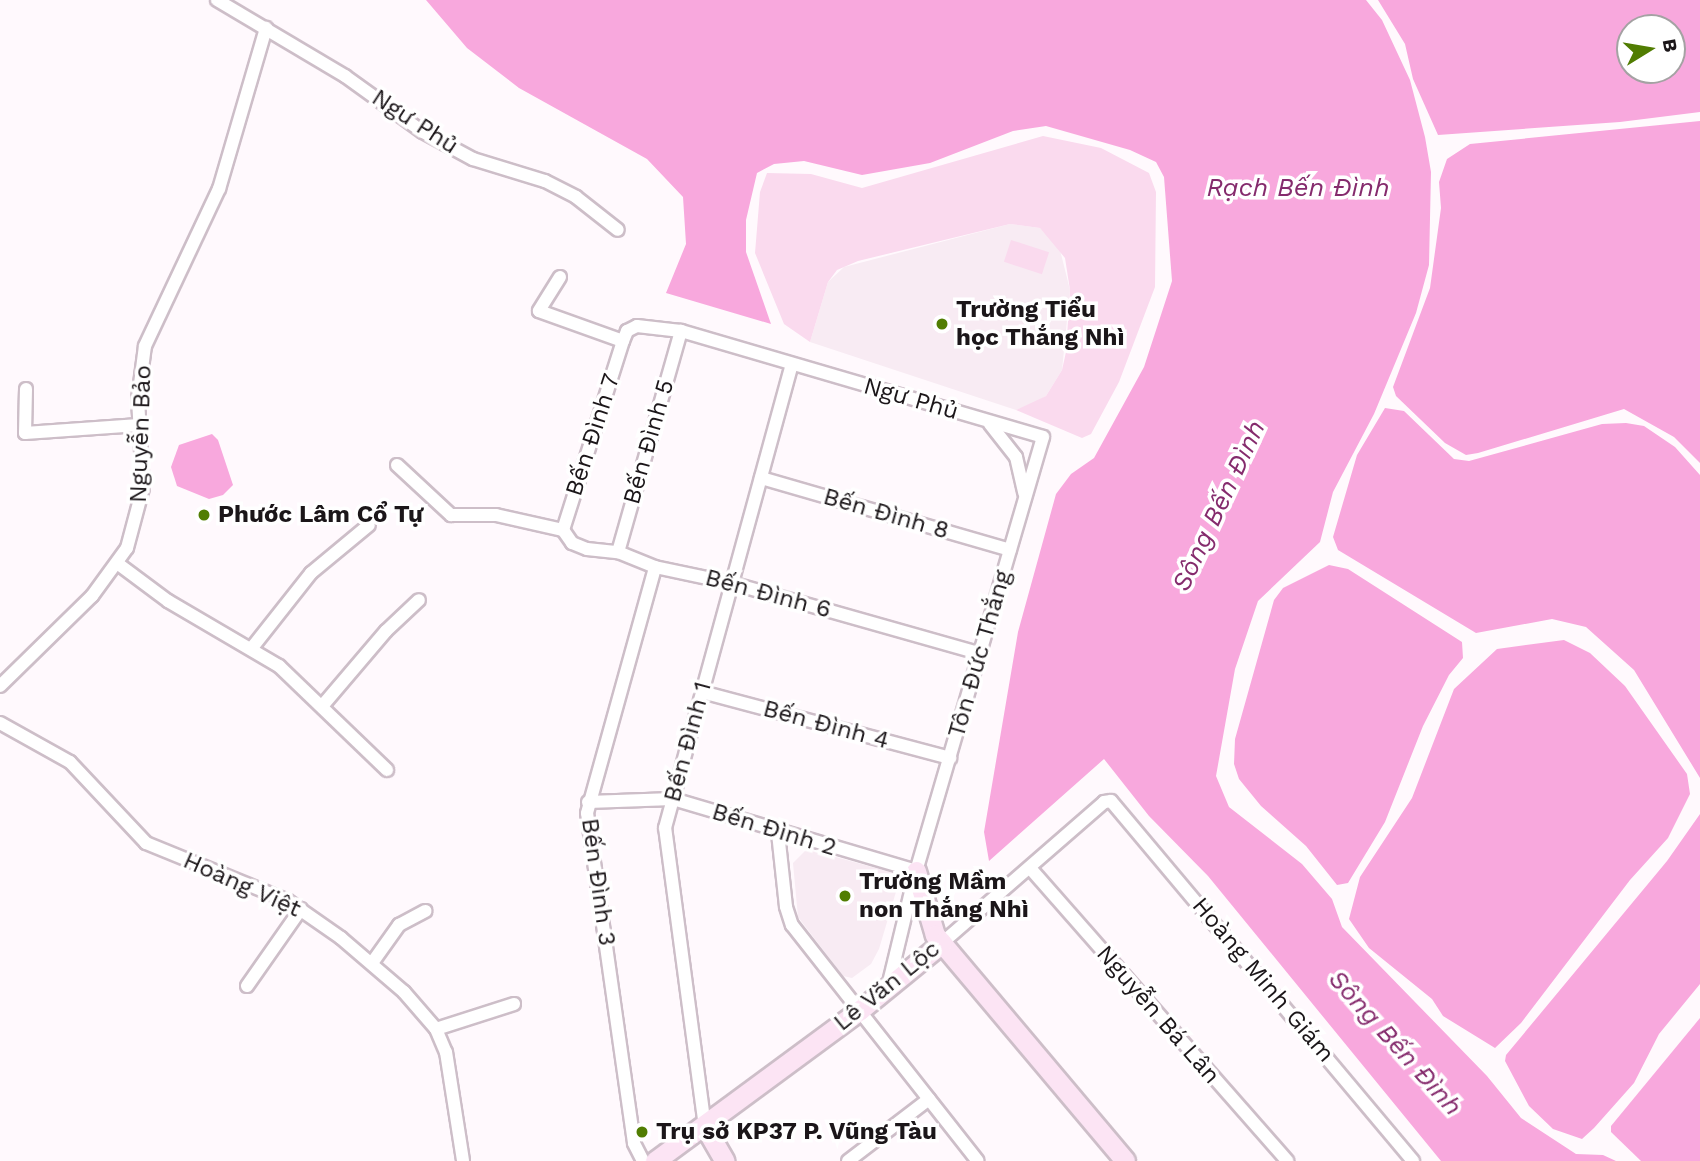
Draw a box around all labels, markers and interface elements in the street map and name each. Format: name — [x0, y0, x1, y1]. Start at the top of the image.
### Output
north arrow — [1616, 14, 1686, 84]
text: B — [1658, 37, 1683, 54]
street label: Ngư Phủ — [366, 83, 464, 161]
water label: Rạch Bến Đình — [1206, 172, 1390, 204]
place label: Trường Tiểu học Thắng Nhì — [956, 296, 1125, 352]
marker: Trường Tiểu học Thắng Nhì — [934, 316, 950, 332]
street label: Nguyễn Bảo — [124, 365, 158, 503]
street label: Bến Đình 7 — [560, 370, 626, 500]
street label: Ngư Phủ — [860, 372, 962, 426]
street label: Bến Đình 5 — [617, 376, 681, 508]
water label: Sông Bến Đình — [1166, 416, 1272, 596]
street label: Bến Đình 8 — [820, 482, 952, 546]
place label: Phước Lâm Cổ Tự — [218, 501, 424, 529]
marker: Phước Lâm Cổ Tự — [196, 507, 212, 523]
street label: Bến Đình 6 — [702, 563, 834, 625]
street label: Tôn Đức Thắng — [942, 567, 1018, 741]
street label: Bến Đình 1 — [658, 678, 718, 806]
street label: Bến Đình 4 — [760, 694, 892, 756]
street label: Bến Đình 2 — [708, 797, 840, 863]
street label: Bến Đình 3 — [575, 816, 621, 948]
street label: Hoàng Việt — [178, 846, 306, 924]
place label: Trường Mầm non Thắng Nhì — [859, 868, 1029, 924]
marker: Trường Mầm non Thắng Nhì — [837, 888, 853, 904]
street label: Hoàng Minh Giám — [1186, 892, 1340, 1068]
street label: Lê Văn Lộc — [828, 934, 946, 1038]
street label: Nguyễn Bá Lân — [1090, 940, 1226, 1090]
water label: Sông Bến Đình — [1322, 964, 1468, 1122]
place label: Trụ sở KP37 P. Vũng Tàu — [656, 1118, 938, 1146]
marker: Trụ sở KP37 P. Vũng Tàu — [634, 1124, 650, 1140]

